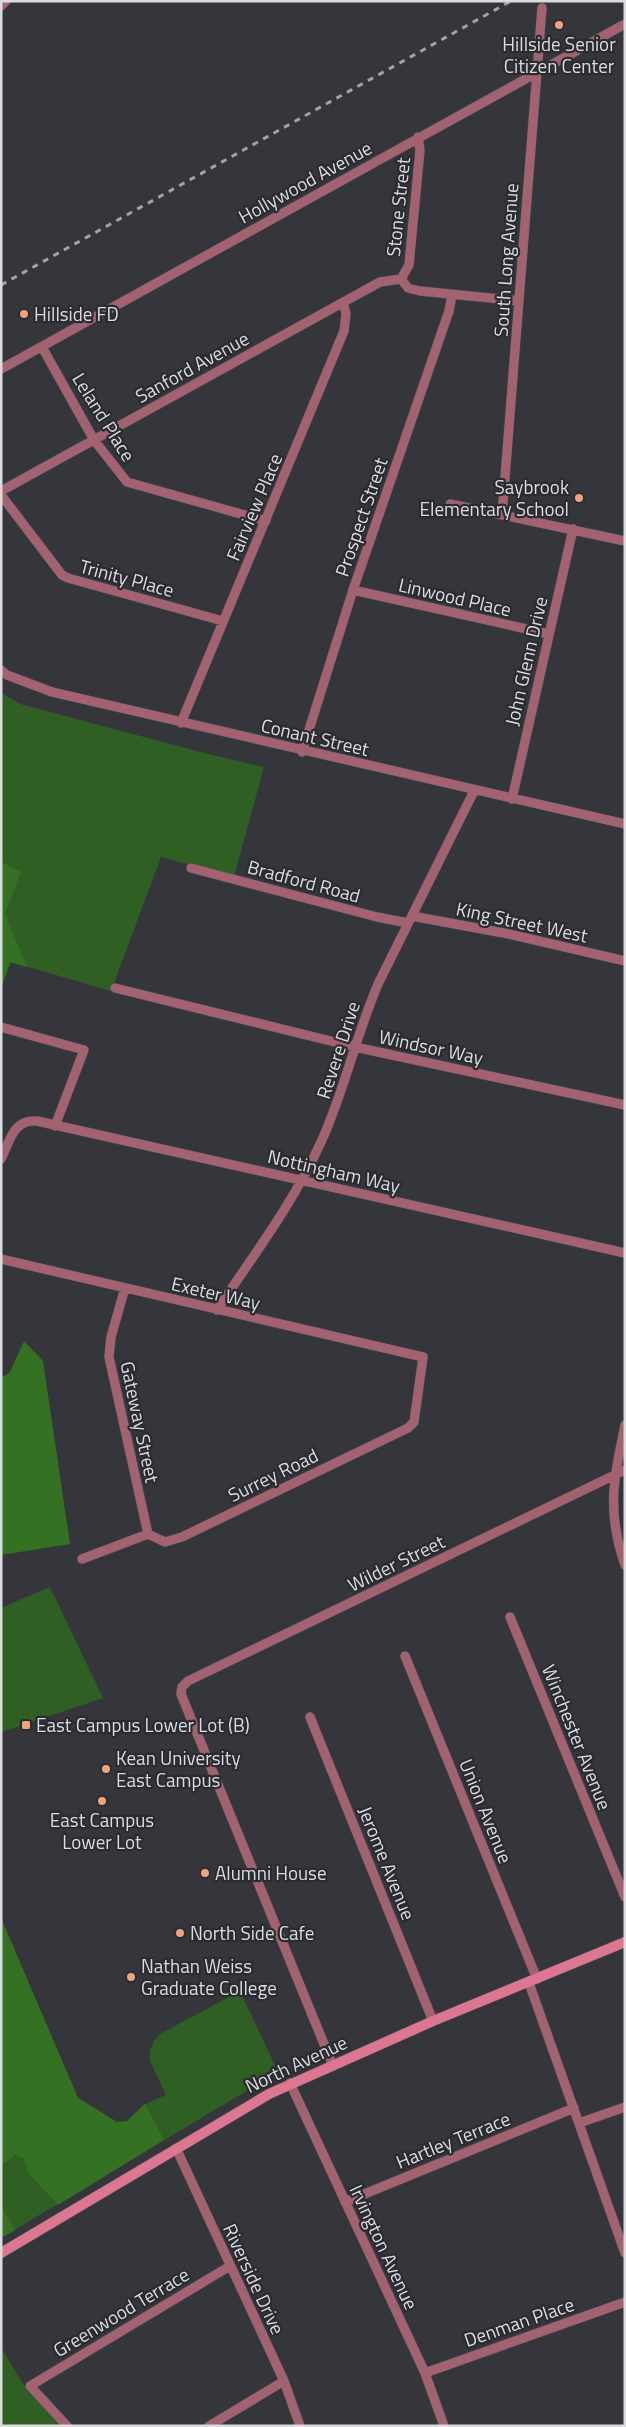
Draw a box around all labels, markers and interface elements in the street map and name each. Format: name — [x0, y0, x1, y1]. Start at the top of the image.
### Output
marker: Hillside Senior Citizen Center — [553, 19, 565, 31]
place label: Hillside Senior Citizen Center — [502, 29, 616, 80]
street label: Hollywood Avenue — [233, 133, 377, 230]
street label: Stone Street — [378, 155, 417, 258]
street label: South Long Avenue — [486, 182, 525, 338]
place label: Hillside FD — [34, 299, 119, 328]
marker: Hillside FD — [18, 308, 30, 320]
street label: Sanford Avenue — [130, 323, 254, 410]
street label: Leland Place — [66, 367, 143, 467]
street label: Fairview Place — [218, 449, 289, 565]
street label: Prospect Street — [327, 453, 395, 580]
place label: Saybrook Elementary School — [420, 472, 569, 523]
marker: Saybrook Elementary School — [573, 492, 585, 504]
street label: Trinity Place — [77, 551, 177, 604]
street label: Linwood Place — [396, 569, 514, 624]
street label: John Glenn Drive — [497, 593, 554, 728]
street label: Conant Street — [258, 710, 372, 763]
street label: Bradford Road — [244, 852, 364, 909]
street label: King Street West — [454, 893, 591, 950]
street label: Revere Drive — [308, 997, 367, 1102]
street label: Windsor Way — [376, 1021, 486, 1072]
street label: Nottingham Way — [265, 1141, 403, 1200]
street label: Exeter Way — [169, 1268, 264, 1317]
street label: Gateway Street — [113, 1358, 168, 1486]
street label: Surrey Road — [223, 1440, 323, 1509]
street label: Wilder Street — [342, 1526, 450, 1599]
street label: Winchester Avenue — [535, 1660, 620, 1814]
place label: East Campus Lower Lot (B) — [36, 1710, 250, 1739]
marker: East Campus Lower Lot (B) — [20, 1719, 32, 1731]
place label: Kean University East Campus — [116, 1743, 241, 1794]
street label: Union Avenue — [452, 1754, 521, 1867]
marker: Kean University East Campus — [100, 1763, 112, 1775]
marker: East Campus Lower Lot — [96, 1795, 108, 1807]
street label: Jerome Avenue — [351, 1802, 423, 1924]
place label: East Campus Lower Lot — [50, 1805, 154, 1856]
place label: Alumni House — [215, 1858, 327, 1887]
marker: Alumni House — [199, 1867, 211, 1879]
place label: North Side Cafe — [190, 1918, 314, 1947]
marker: North Side Cafe — [174, 1927, 186, 1939]
place label: Nathan Weiss Graduate College — [141, 1951, 277, 2002]
marker: Nathan Weiss Graduate College — [125, 1971, 137, 1983]
street label: North Avenue — [240, 2027, 352, 2100]
street label: Hartley Terrace — [391, 2103, 514, 2176]
street label: Irvington Avenue — [343, 2179, 426, 2314]
street label: Riverside Drive — [216, 2219, 293, 2339]
street label: Greenwood Terrace — [47, 2259, 194, 2364]
street label: Denman Place — [460, 2289, 578, 2354]

